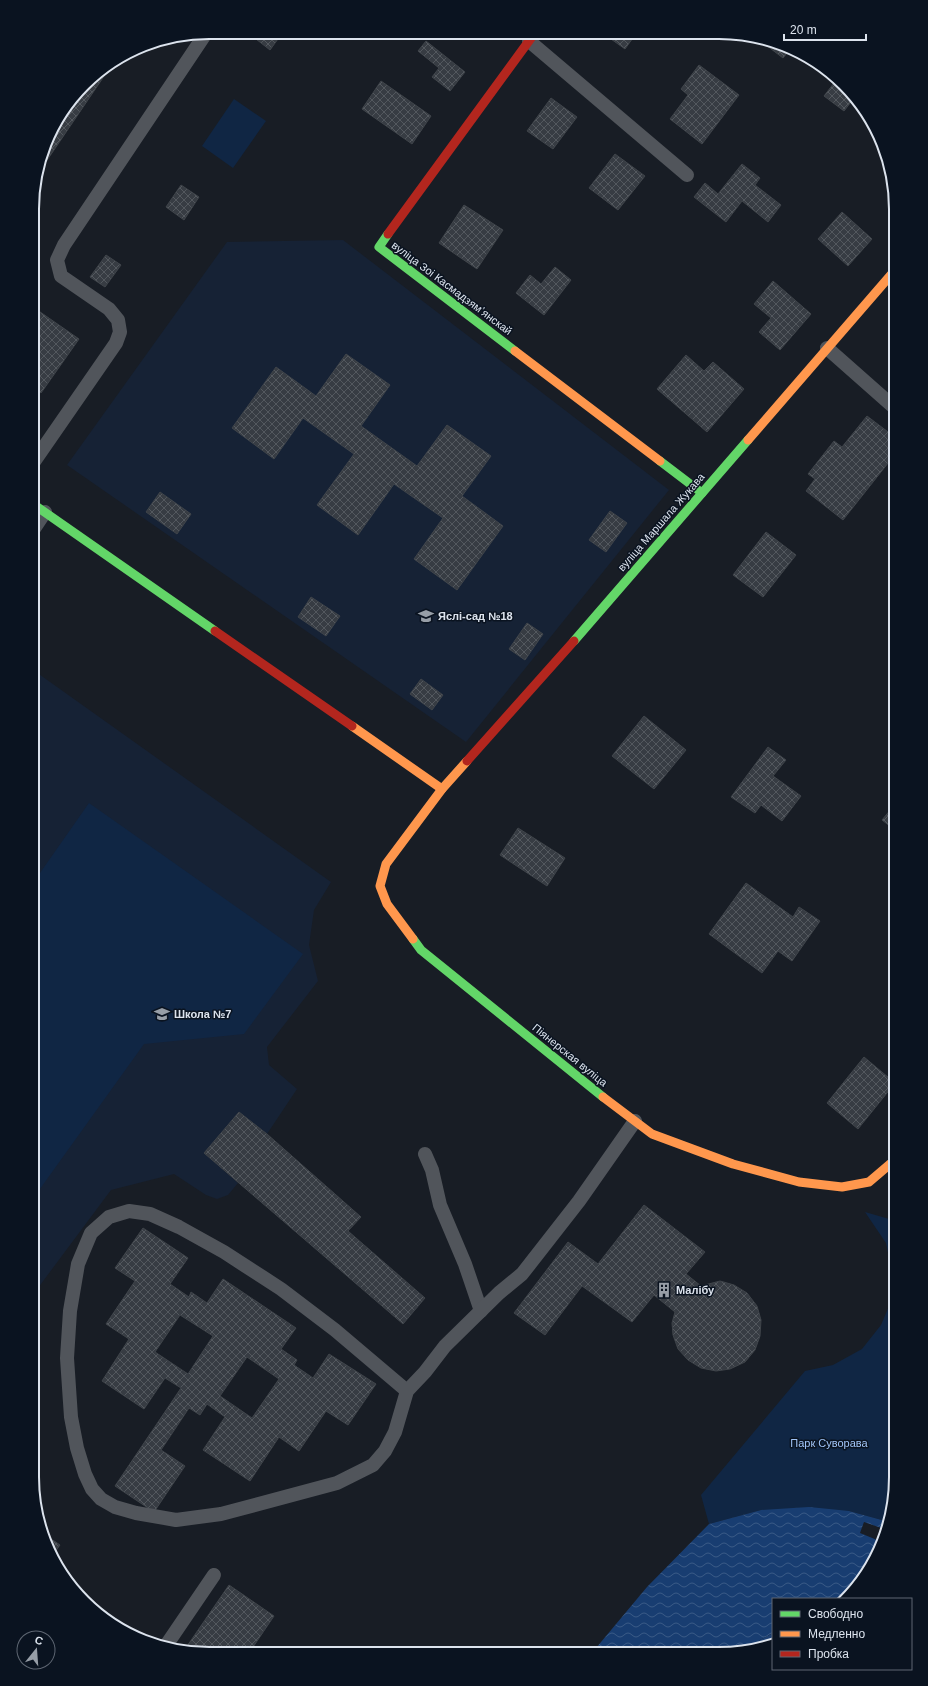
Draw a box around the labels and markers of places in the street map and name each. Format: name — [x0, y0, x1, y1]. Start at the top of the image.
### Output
school or university icon: Яслі-сад №18 — [417, 607, 435, 625]
place label: Яслі-сад №18 — [438, 610, 513, 622]
school or university icon: Школа №7 — [153, 1005, 171, 1023]
place label: Школа №7 — [174, 1008, 231, 1020]
building icon: Малібу — [655, 1281, 673, 1299]
place label: Малібу — [676, 1284, 715, 1296]

